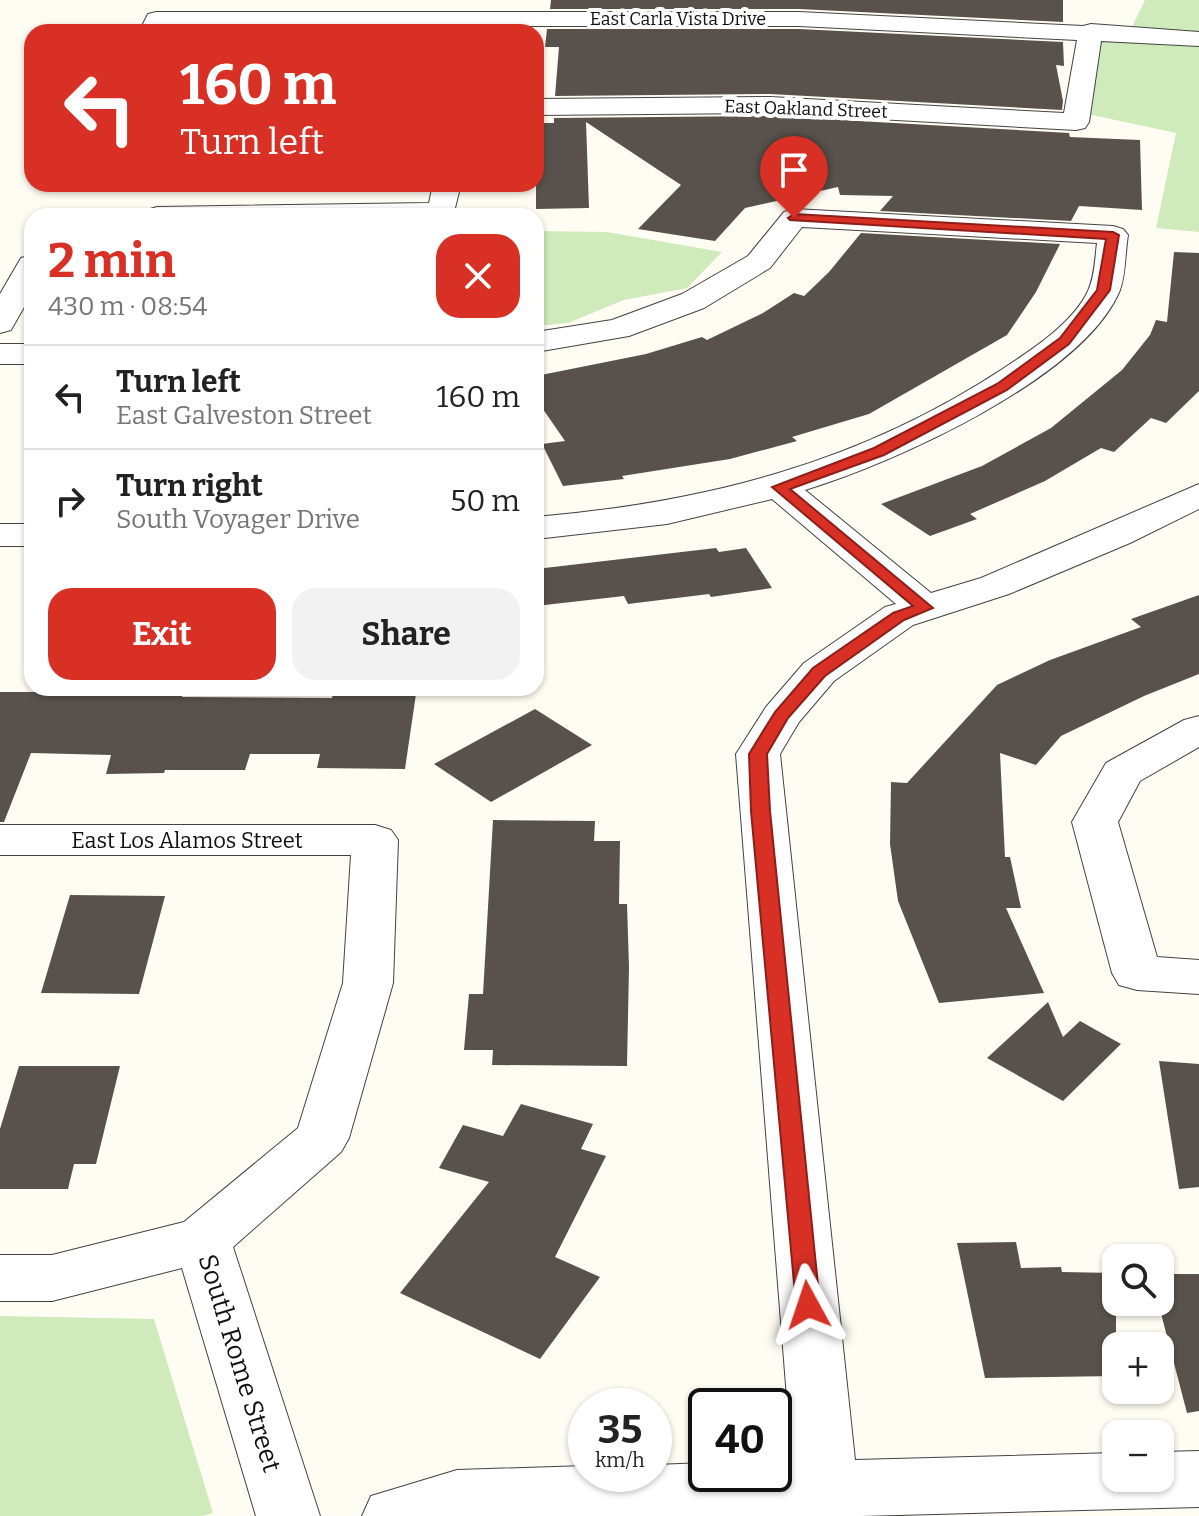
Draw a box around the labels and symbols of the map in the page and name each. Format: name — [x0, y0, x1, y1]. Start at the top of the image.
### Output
street label: East Carla Vista Drive — [590, 8, 766, 30]
street label: East Oakland Street — [724, 95, 889, 123]
pin — [760, 136, 828, 218]
street label: East Los Alamos Street — [71, 827, 303, 854]
street label: South Rome Street — [192, 1251, 288, 1476]
position arrow — [766, 1263, 850, 1347]
speed limit sign: 40 — [688, 1388, 792, 1492]

